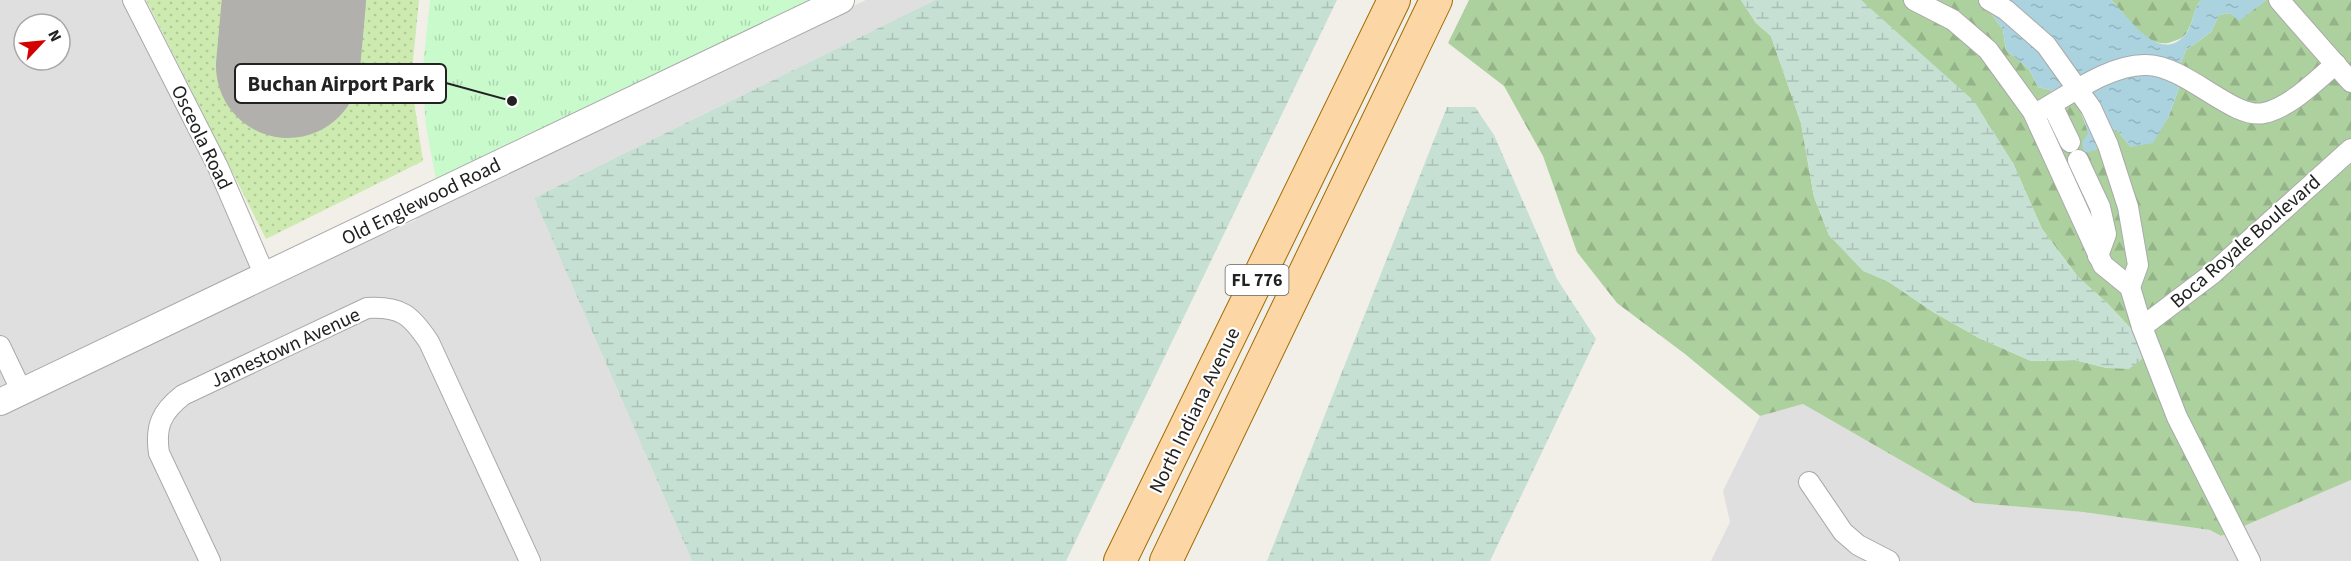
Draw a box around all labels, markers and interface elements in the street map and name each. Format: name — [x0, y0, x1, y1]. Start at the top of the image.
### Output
north arrow — [12, 12, 72, 72]
text: N — [42, 26, 67, 45]
callout: Buchan Airport Park — [235, 64, 446, 103]
text: Buchan Airport Park — [248, 69, 435, 99]
street label: Osceola Road — [164, 80, 239, 194]
street label: Old Englewood Road — [337, 151, 506, 253]
street label: Boca Royale Boulevard — [2164, 169, 2327, 315]
road number: FL 776 — [1226, 265, 1288, 295]
street label: Jamestown Avenue — [206, 301, 365, 395]
street label: North Indiana Avenue — [1143, 323, 1247, 498]

